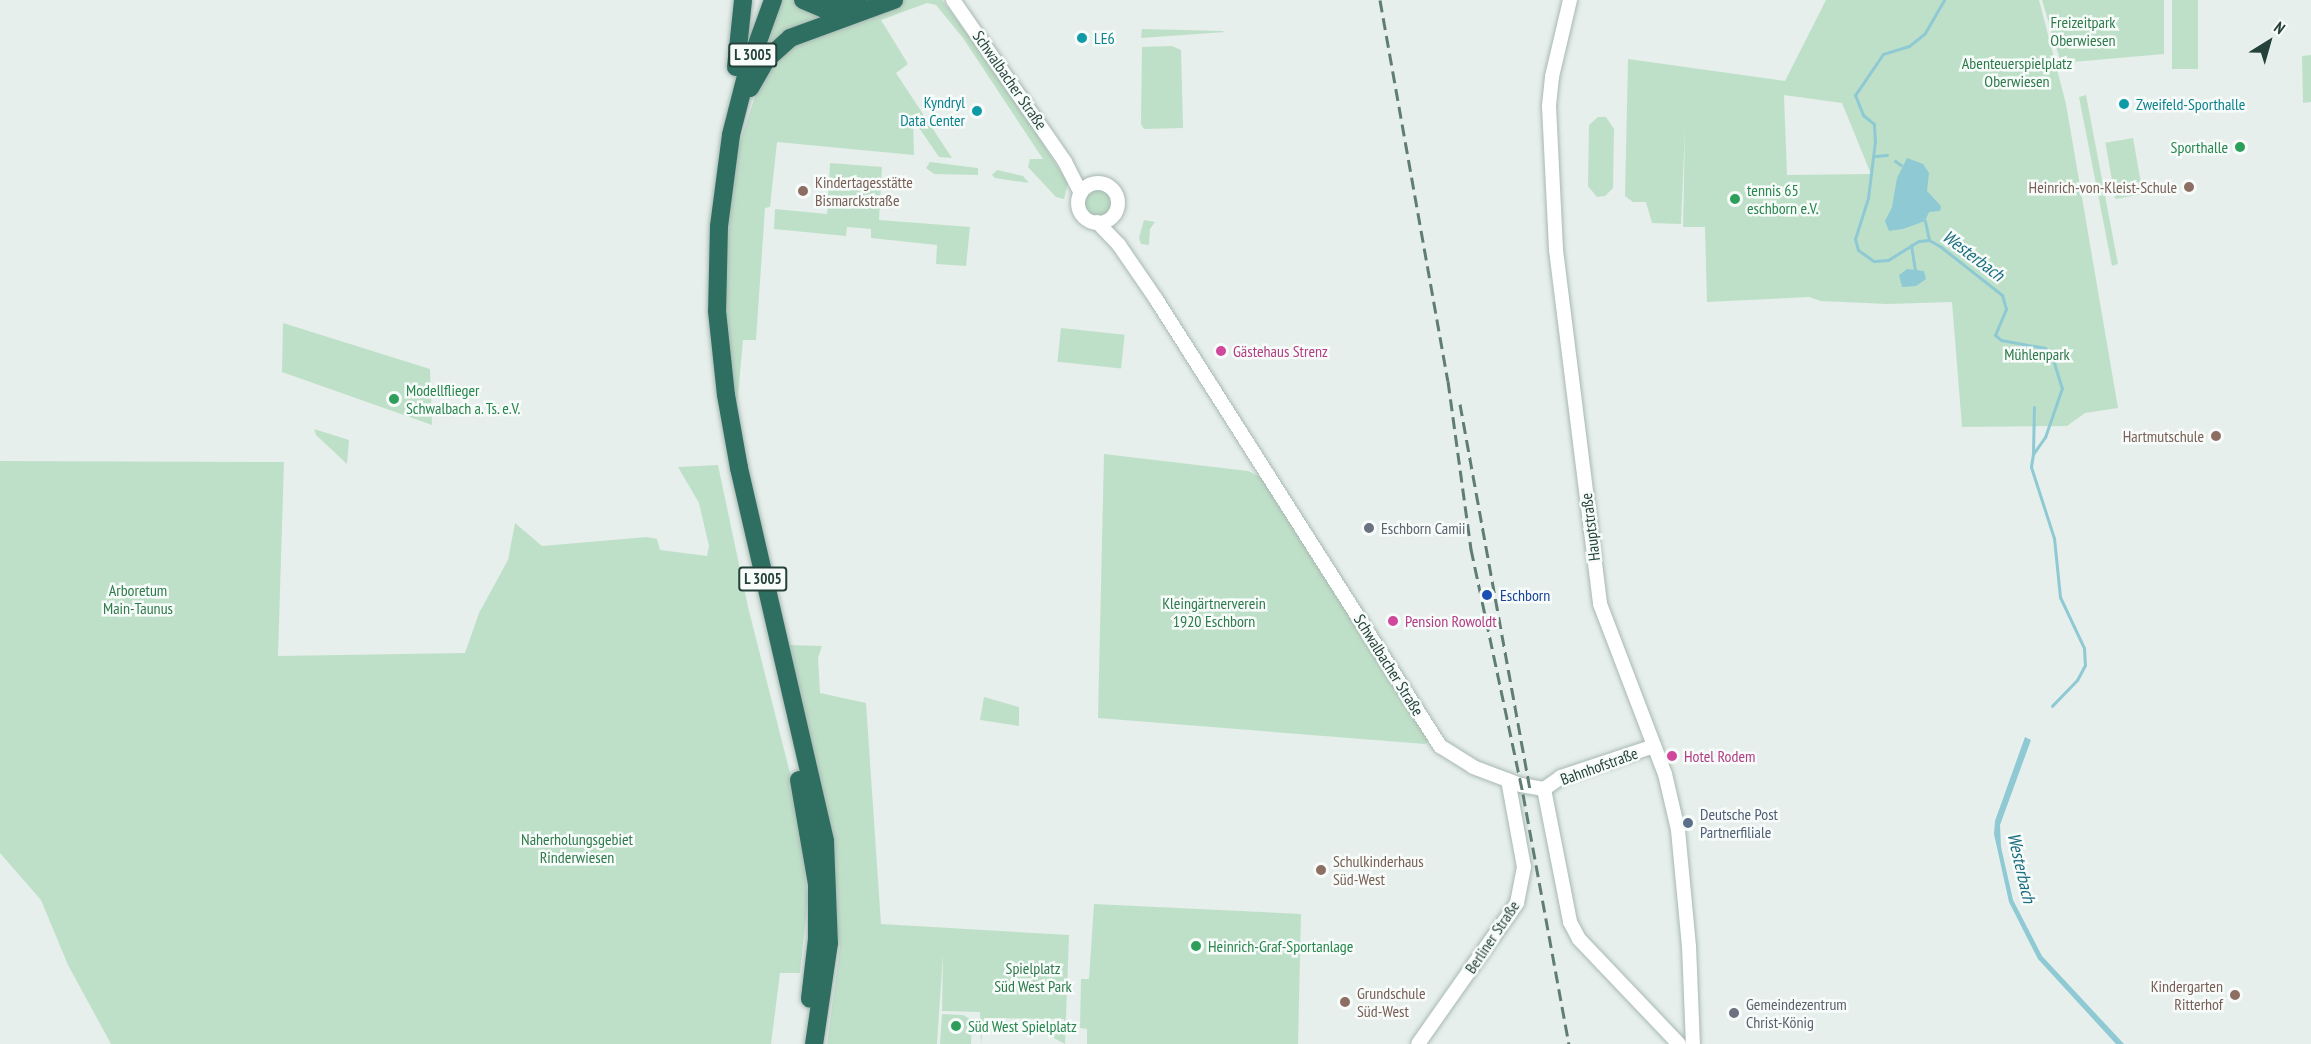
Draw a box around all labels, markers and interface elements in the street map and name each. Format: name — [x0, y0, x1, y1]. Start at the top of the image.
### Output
park label: Freizeitpark Oberwiesen — [2050, 12, 2116, 50]
north arrow — [2239, 12, 2299, 72]
text: N — [2270, 17, 2289, 38]
street label: Schwalbacher Straße — [969, 27, 1051, 133]
place label: LE6 — [1094, 28, 1115, 48]
marker: LE6 — [1075, 31, 1089, 45]
road number: L 3005 — [728, 43, 778, 67]
park label: Abenteuerspielplatz Oberwiesen — [1962, 53, 2072, 91]
place label: Kyndryl Data Center — [900, 92, 965, 130]
place label: Zweifeld-Sporthalle — [2136, 94, 2245, 114]
marker: Zweifeld-Sporthalle — [2117, 97, 2131, 111]
marker: Kyndryl Data Center — [970, 104, 984, 118]
place label: Sporthalle — [2171, 137, 2228, 157]
marker: Sporthalle — [2233, 140, 2247, 154]
place label: Kindertagesstätte Bismarckstraße — [815, 172, 913, 210]
place label: Heinrich-von-Kleist-Schule — [2029, 177, 2177, 197]
place label: tennis 65 eschborn e.V. — [1747, 180, 1819, 218]
marker: Heinrich-von-Kleist-Schule — [2182, 180, 2196, 194]
marker: Kindertagesstätte Bismarckstraße — [796, 184, 810, 198]
marker: tennis 65 eschborn e.V. — [1728, 192, 1742, 206]
water label: Westerbach — [1938, 226, 2008, 286]
place label: Gästehaus Strenz — [1233, 341, 1328, 361]
marker: Gästehaus Strenz — [1214, 344, 1228, 358]
park label: Mühlenpark — [2004, 344, 2070, 364]
place label: Modellflieger Schwalbach a. Ts. e.V. — [406, 380, 523, 418]
marker: Modellflieger Schwalbach a. Ts. e.V. — [387, 392, 401, 406]
place label: Hartmutschule — [2123, 426, 2204, 446]
marker: Hartmutschule — [2209, 429, 2223, 443]
street label: Hauptstraße — [1576, 492, 1604, 562]
place label: Eschborn Camii — [1381, 518, 1466, 538]
marker: Eschborn Camii — [1362, 521, 1376, 535]
road number: L 3005 — [738, 567, 789, 591]
park label: Arboretum Main-Taunus — [103, 580, 173, 618]
place label: Eschborn — [1500, 585, 1550, 605]
marker: Eschborn — [1478, 586, 1496, 604]
park label: Kleingärtnerverein 1920 Eschborn — [1162, 593, 1266, 631]
street label: Schwalbacher Straße — [1350, 611, 1428, 719]
place label: Pension Rowoldt — [1405, 611, 1497, 631]
marker: Pension Rowoldt — [1386, 614, 1400, 628]
street label: Bahnhofstraße — [1558, 743, 1640, 789]
place label: Hotel Rodem — [1684, 746, 1755, 766]
marker: Hotel Rodem — [1665, 749, 1679, 763]
place label: Deutsche Post Partnerfiliale — [1700, 804, 1778, 842]
marker: Deutsche Post Partnerfiliale — [1681, 816, 1695, 830]
park label: Naherholungsgebiet Rinderwiesen — [521, 829, 633, 867]
water label: Westerbach — [2002, 831, 2040, 905]
place label: Schulkinderhaus Süd-West — [1333, 851, 1424, 889]
marker: Schulkinderhaus Süd-West — [1314, 863, 1328, 877]
street label: Berliner Straße — [1461, 897, 1523, 977]
place label: Heinrich-Graf-Sportanlage — [1208, 936, 1353, 956]
marker: Heinrich-Graf-Sportanlage — [1189, 939, 1203, 953]
park label: Spielplatz Süd West Park — [994, 958, 1072, 996]
place label: Kindergarten Ritterhof — [2151, 976, 2223, 1014]
place label: Grundschule Süd-West — [1357, 983, 1426, 1021]
marker: Kindergarten Ritterhof — [2228, 988, 2242, 1002]
place label: Gemeindezentrum Christ-König — [1746, 994, 1847, 1032]
marker: Grundschule Süd-West — [1338, 995, 1352, 1009]
marker: Gemeindezentrum Christ-König — [1727, 1006, 1741, 1020]
place label: Süd West Spielplatz — [968, 1016, 1077, 1036]
marker: Süd West Spielplatz — [949, 1019, 963, 1033]

